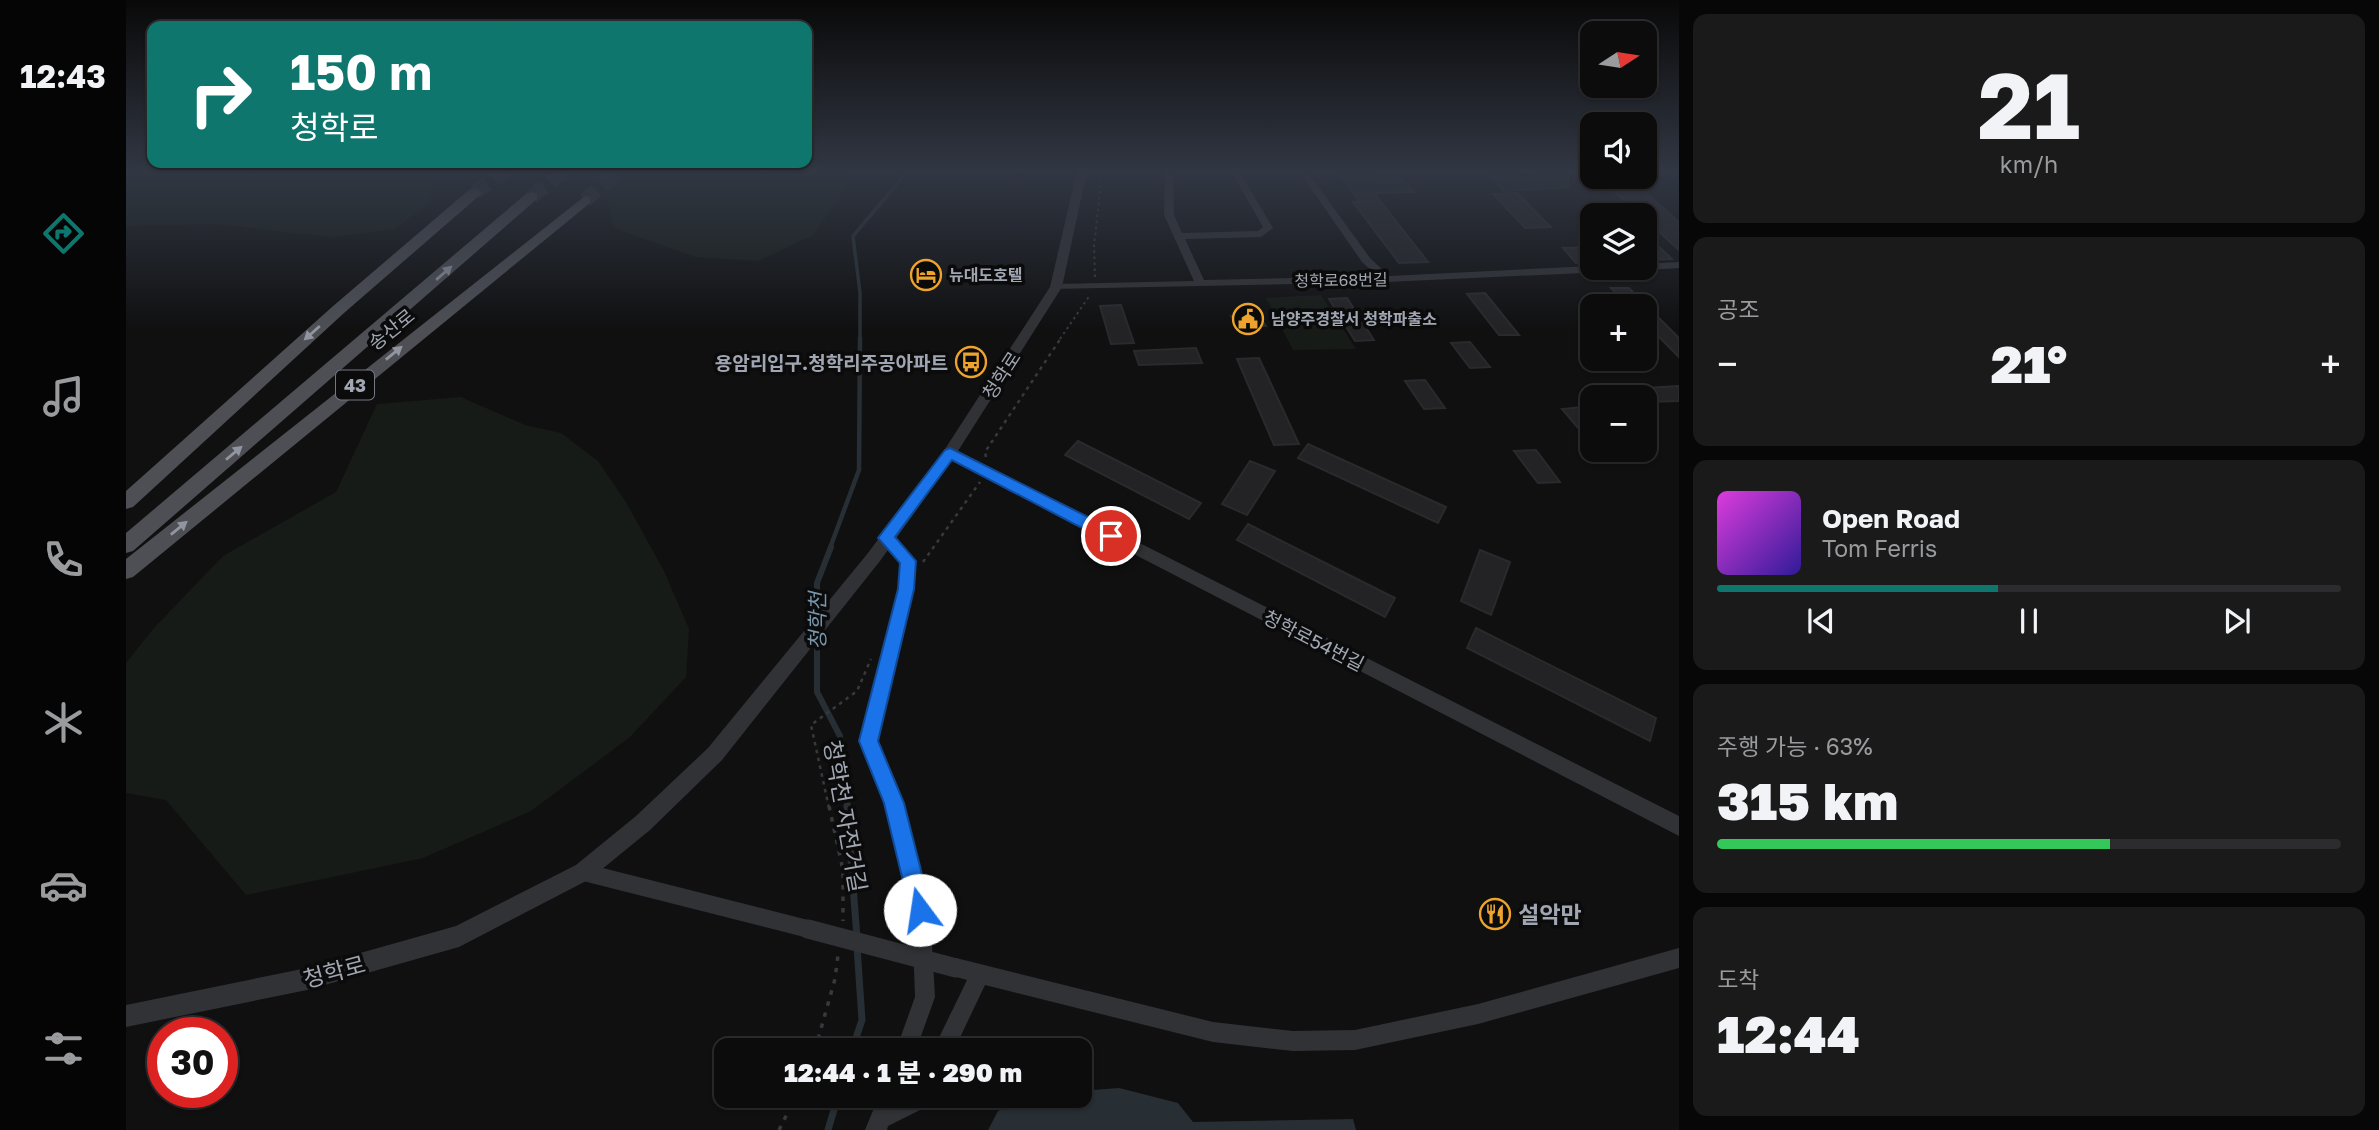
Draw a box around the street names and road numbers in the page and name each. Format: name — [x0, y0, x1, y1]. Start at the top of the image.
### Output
street label: 청학로68번길 — [1294, 269, 1388, 291]
street label: 송산로 — [363, 304, 419, 354]
street label: 청학로 — [977, 347, 1025, 403]
road number: 43 — [336, 370, 374, 400]
street label: 청학로54번길 — [1260, 605, 1368, 675]
street label: 청학천 자전거길 — [819, 738, 873, 894]
street label: 청학로 — [300, 949, 368, 993]

